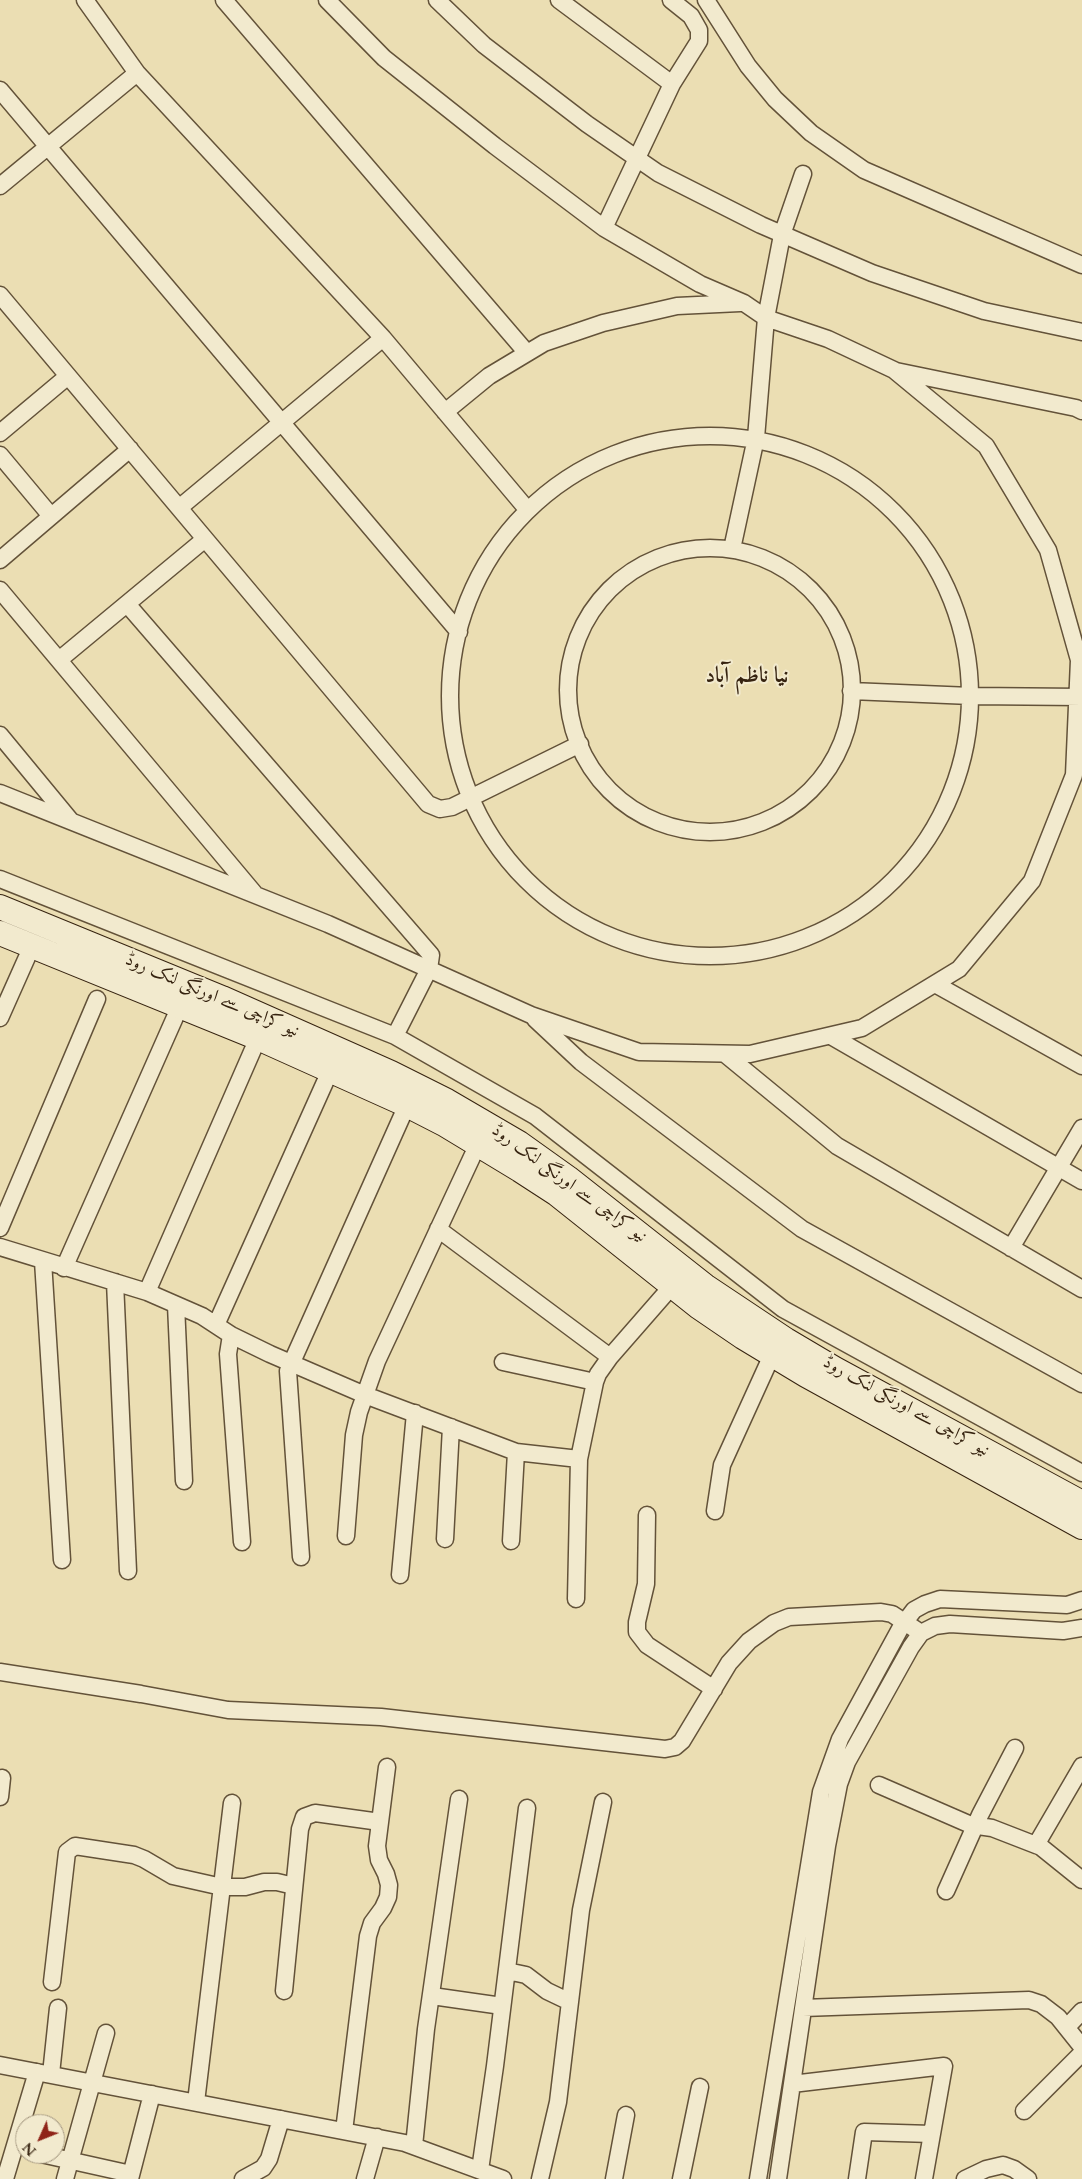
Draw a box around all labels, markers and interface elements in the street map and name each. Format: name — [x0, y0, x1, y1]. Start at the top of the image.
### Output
district label: نیا ناظم آباد — [705, 664, 789, 690]
street label: نیو کراچی سے اورنگی لنک روڈ — [122, 949, 302, 1043]
street label: نیو کراچی سے اورنگی لنک روڈ — [487, 1120, 651, 1248]
street label: نیو کراچی سے اورنگی لنک روڈ — [819, 1352, 993, 1462]
north arrow — [15, 2114, 65, 2164]
text: N — [19, 2138, 41, 2160]

